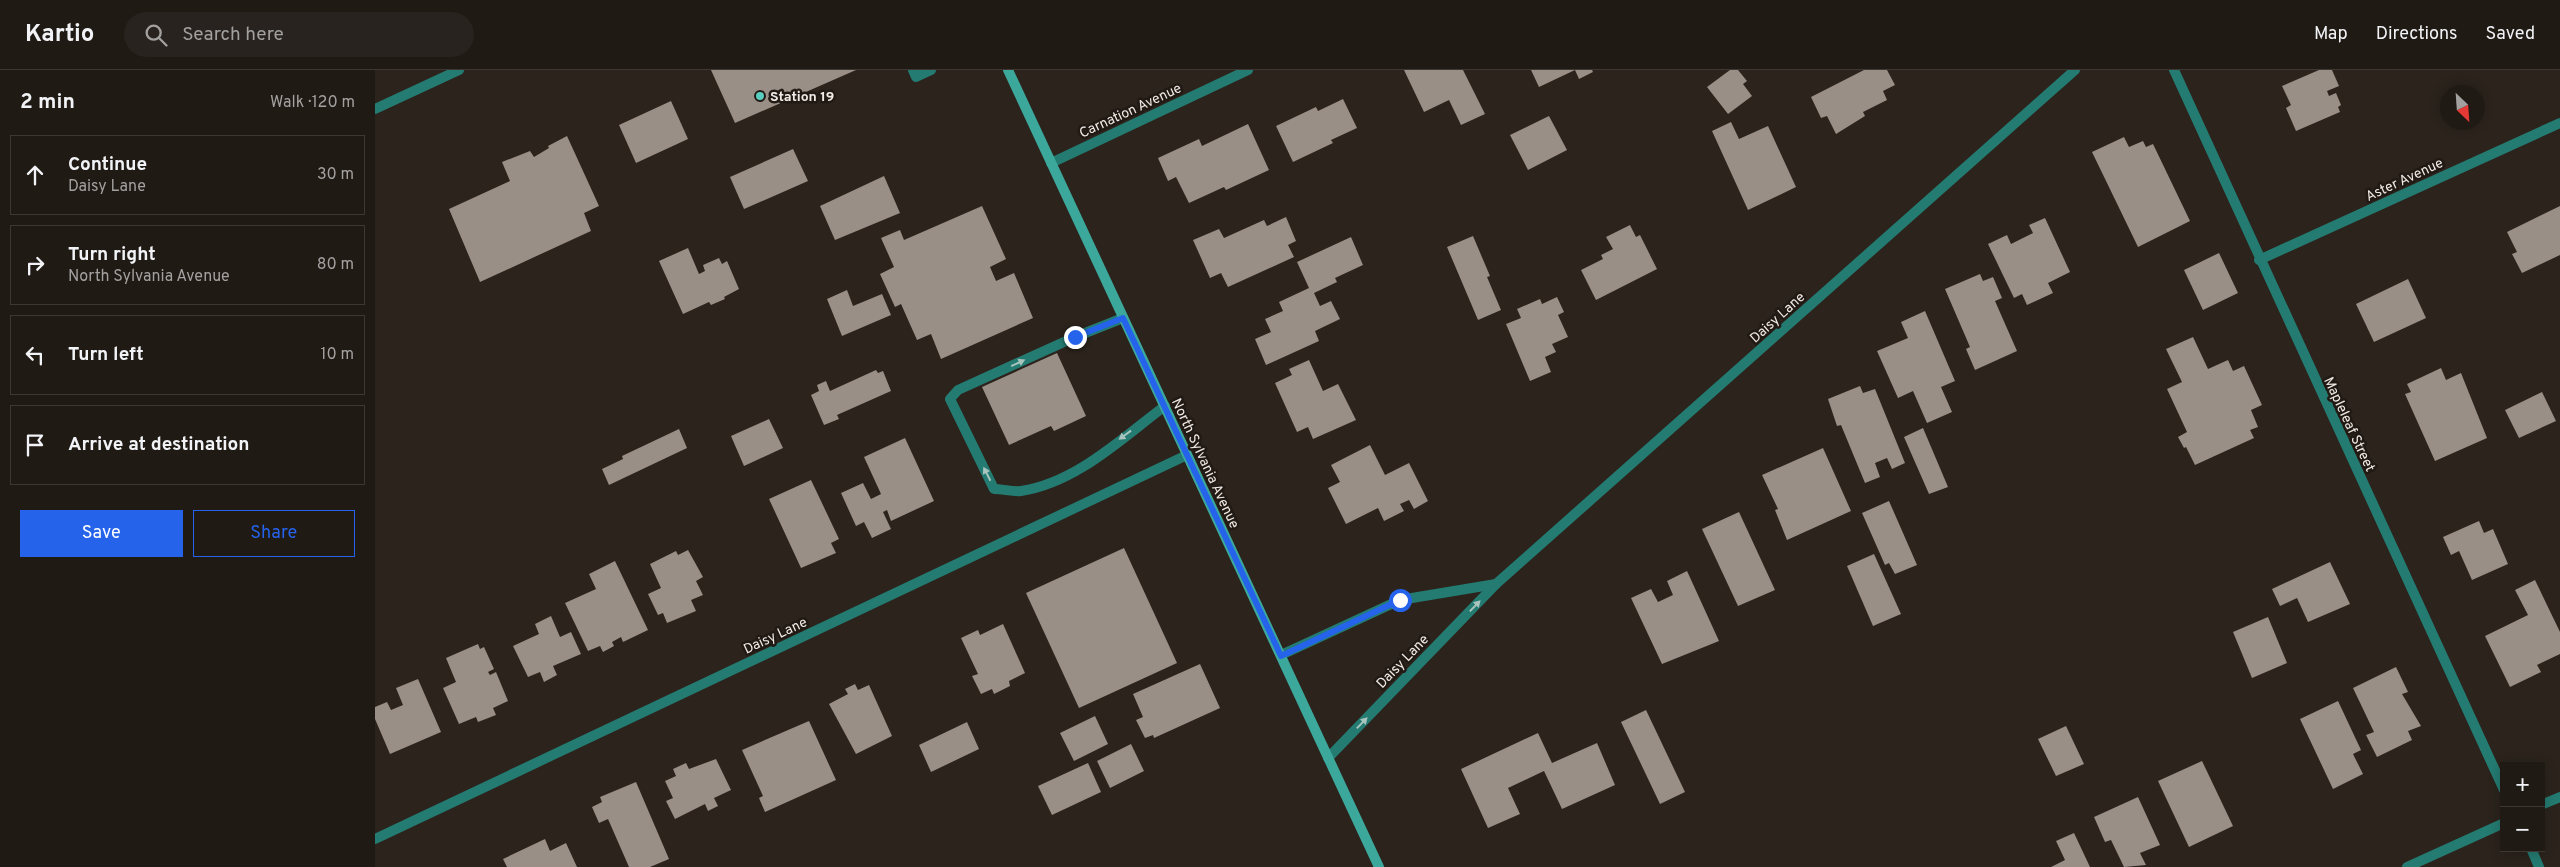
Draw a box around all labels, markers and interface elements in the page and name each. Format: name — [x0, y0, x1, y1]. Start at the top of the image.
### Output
search box — [124, 12, 474, 57]
text: Kartio — [25, 20, 94, 50]
icon: search — [142, 21, 170, 49]
text: Search here — [182, 23, 284, 47]
text: Map — [2314, 23, 2348, 46]
text: Directions — [2376, 23, 2458, 46]
text: Saved — [2486, 23, 2535, 46]
street label: Carnation Avenue — [1077, 80, 1184, 142]
north arrow — [2440, 85, 2485, 130]
text: 2 min — [20, 89, 75, 116]
place label: Station 19 — [770, 89, 834, 106]
marker: Station 19 — [754, 90, 766, 102]
text: Walk · 120 m — [270, 93, 355, 113]
text: Continue — [68, 153, 147, 177]
street label: Aster Avenue — [2363, 155, 2446, 206]
icon: ahead — [21, 161, 49, 189]
text: 30 m — [317, 165, 354, 185]
text: Daisy Lane — [68, 177, 146, 197]
text: Turn right — [68, 243, 156, 267]
icon: right — [21, 251, 49, 279]
text: 80 m — [317, 255, 354, 275]
text: North Sylvania Avenue — [68, 267, 230, 287]
street label: Daisy Lane — [1747, 289, 1809, 347]
route end — [1064, 326, 1087, 349]
icon: left — [21, 341, 49, 369]
text: Turn left — [68, 343, 144, 367]
text: 10 m — [320, 345, 354, 365]
one-way arrow — [1011, 358, 1025, 366]
street label: Mapleleaf Street — [2319, 375, 2378, 475]
street label: North Sylvania Avenue — [1167, 396, 1242, 531]
one-way arrow — [1118, 430, 1132, 440]
icon: arrive — [21, 431, 49, 459]
text: Arrive at destination — [68, 433, 249, 457]
one-way arrow — [983, 467, 991, 481]
button: Save — [20, 510, 183, 557]
button: Share — [193, 510, 355, 557]
route start — [1389, 589, 1412, 612]
one-way arrow — [1469, 600, 1481, 612]
street label: Daisy Lane — [741, 614, 810, 658]
street label: Daisy Lane — [1373, 632, 1433, 692]
one-way arrow — [1356, 717, 1368, 729]
map controls — [2500, 762, 2545, 852]
button: + — [2500, 762, 2545, 807]
button: − — [2500, 807, 2545, 852]

